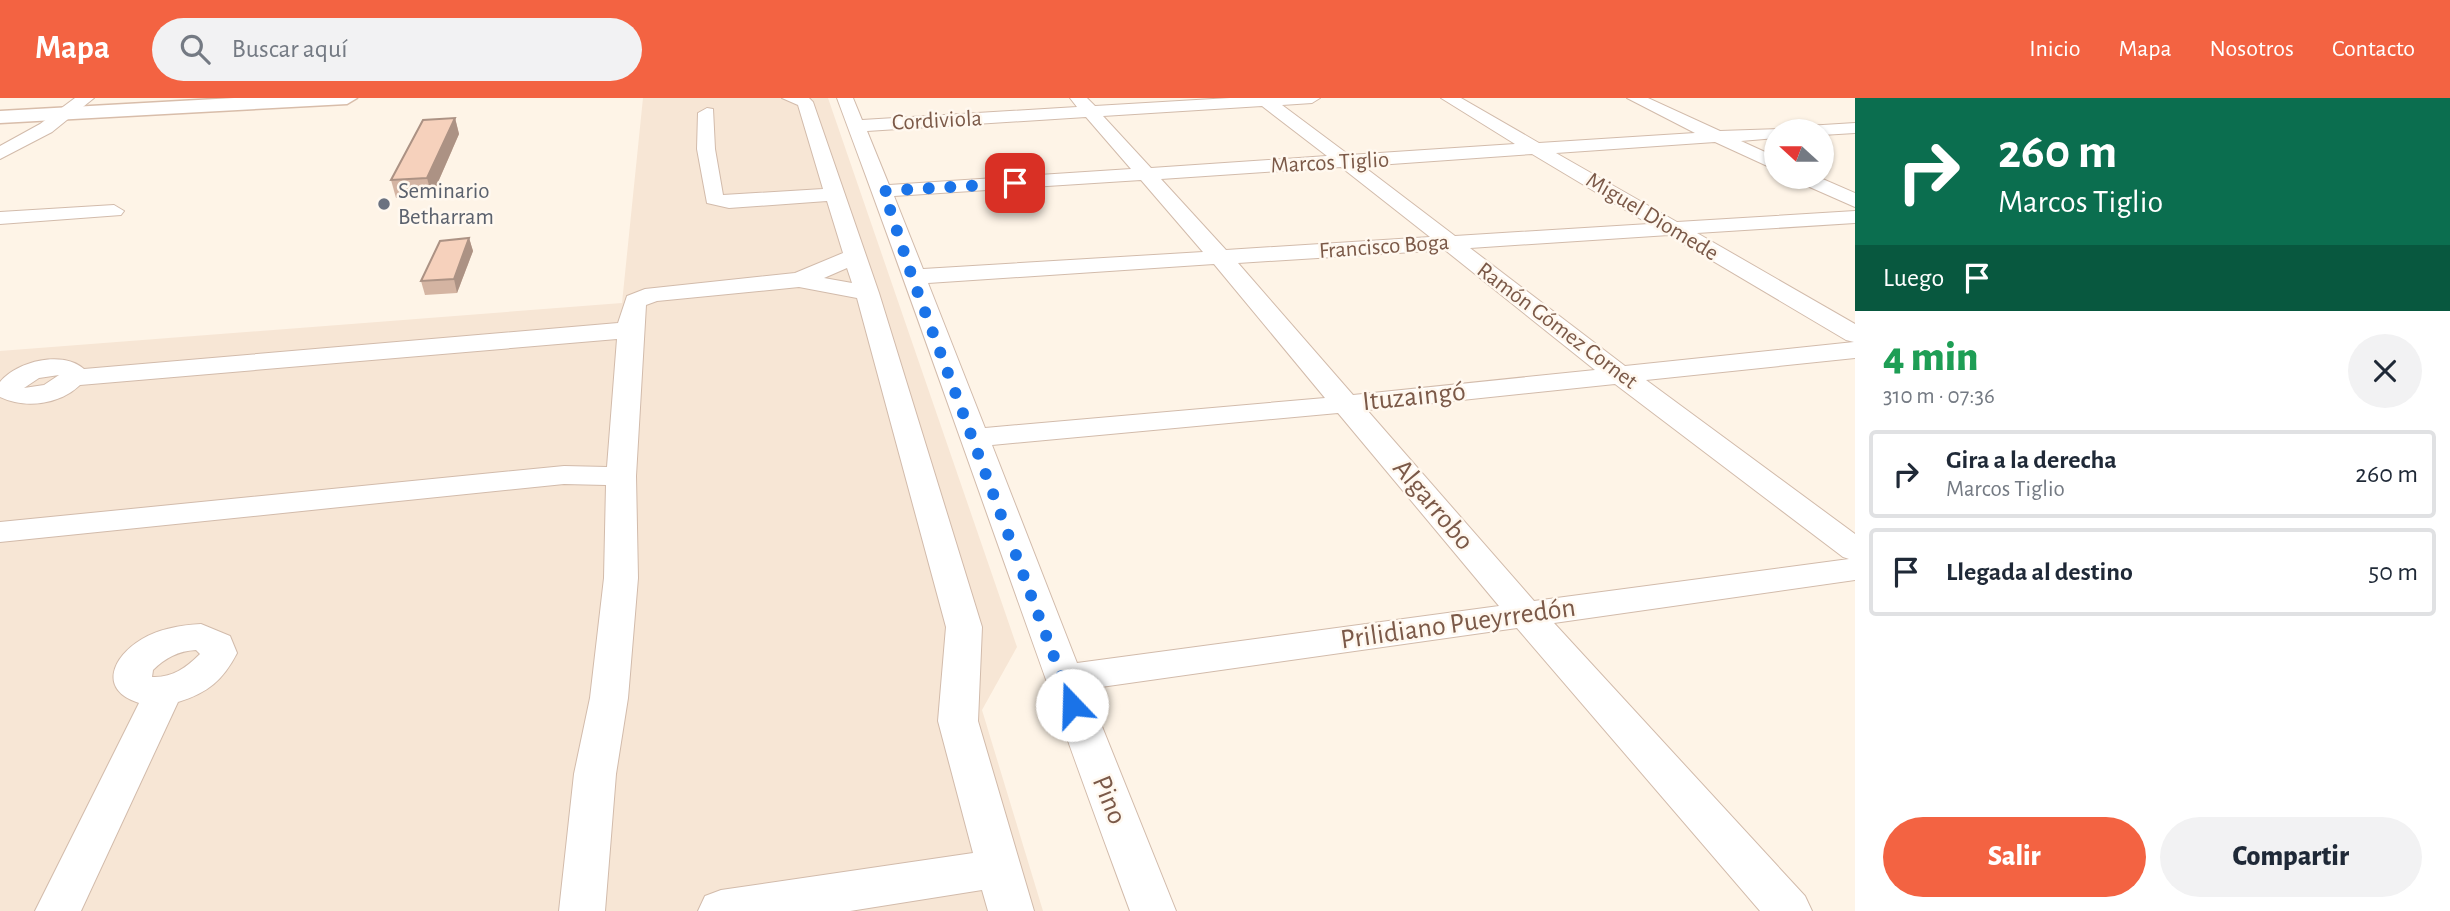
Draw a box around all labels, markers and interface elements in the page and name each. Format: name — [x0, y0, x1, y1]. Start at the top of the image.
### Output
search box — [152, 18, 642, 81]
icon: search — [176, 30, 214, 68]
text: Mapa — [35, 32, 110, 65]
text: Buscar aquí — [232, 36, 348, 62]
text: Inicio — [2029, 37, 2080, 61]
text: Mapa — [2118, 37, 2172, 61]
text: Nosotros — [2210, 37, 2294, 61]
text: Contacto — [2332, 37, 2415, 61]
street label: Cordiviola — [891, 107, 983, 135]
north arrow — [1764, 119, 1834, 189]
map controls — [1764, 119, 1834, 189]
icon: right — [1883, 126, 1974, 217]
text: 260 m — [1998, 128, 2117, 177]
street label: Marcos Tiglio — [1270, 148, 1390, 178]
pin — [985, 153, 1045, 213]
icon: arrive — [996, 164, 1034, 202]
street label: Miguel Diomede — [1582, 169, 1722, 265]
place label: Seminario Betharram — [398, 180, 494, 229]
text: Marcos Tiglio — [1998, 186, 2163, 218]
marker: Seminario Betharram — [376, 196, 392, 212]
street label: Francisco Boga — [1318, 231, 1450, 263]
street label: Ramón Gómez Cornet — [1472, 258, 1642, 394]
icon: arrive — [1958, 259, 1996, 297]
text: Luego — [1883, 265, 1944, 291]
button: close — [2348, 334, 2422, 408]
text: 4 min — [1883, 336, 1979, 378]
street label: Ituzaingó — [1361, 378, 1467, 416]
text: 310 m · 07:36 — [1883, 385, 1995, 408]
text: Gira a la derecha — [1946, 447, 2117, 473]
street label: Algarrobo — [1387, 454, 1479, 556]
icon: right — [1887, 455, 1925, 493]
text: 260 m — [2355, 461, 2418, 487]
text: Marcos Tiglio — [1946, 478, 2065, 501]
icon: arrive — [1887, 553, 1925, 591]
text: Llegada al destino — [1946, 559, 2133, 585]
text: 50 m — [2368, 559, 2418, 585]
street label: Prilidiano Pueyrredón — [1339, 594, 1577, 654]
position arrow — [1035, 668, 1109, 742]
street label: Pino — [1087, 772, 1131, 828]
button: Salir — [1883, 817, 2146, 897]
button: Compartir — [2160, 817, 2422, 897]

